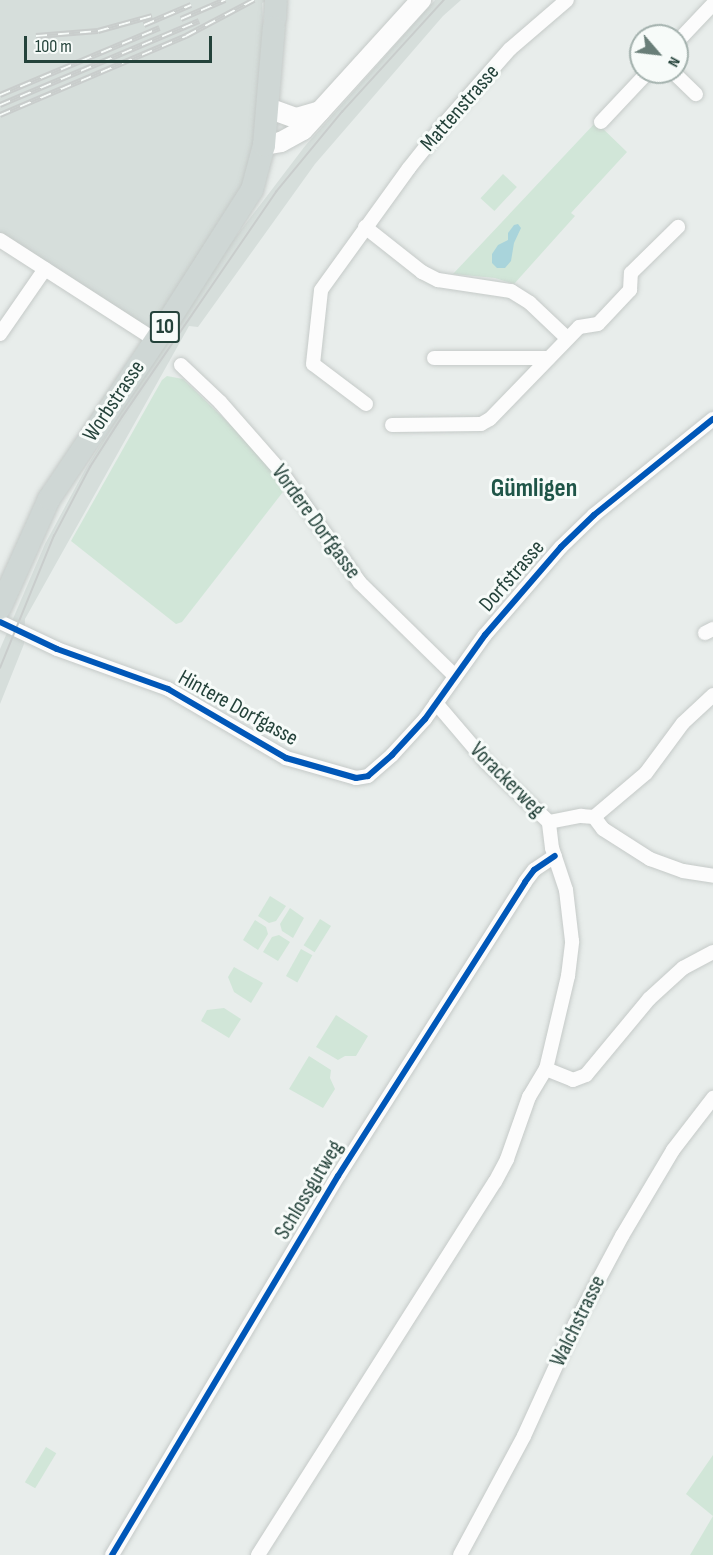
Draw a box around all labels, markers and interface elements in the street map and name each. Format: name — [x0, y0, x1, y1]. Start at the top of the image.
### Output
scale bar — [27, 24, 214, 62]
north arrow — [629, 24, 689, 84]
text: 100 m — [35, 36, 72, 57]
text: N — [663, 54, 684, 70]
street label: Mattenstrasse — [415, 59, 505, 157]
road number: 10 — [148, 309, 182, 345]
street label: Worbstrasse — [77, 355, 151, 447]
street label: Vordere Dorfgasse — [266, 460, 366, 584]
district label: Gümligen — [491, 473, 577, 505]
street label: Dorfstrasse — [474, 535, 550, 617]
street label: Hintere Dorfgasse — [174, 664, 302, 752]
street label: Vorackerweg — [464, 737, 550, 823]
street label: Schlossgutweg — [269, 1136, 349, 1244]
street label: Walchstrasse — [545, 1271, 611, 1371]

